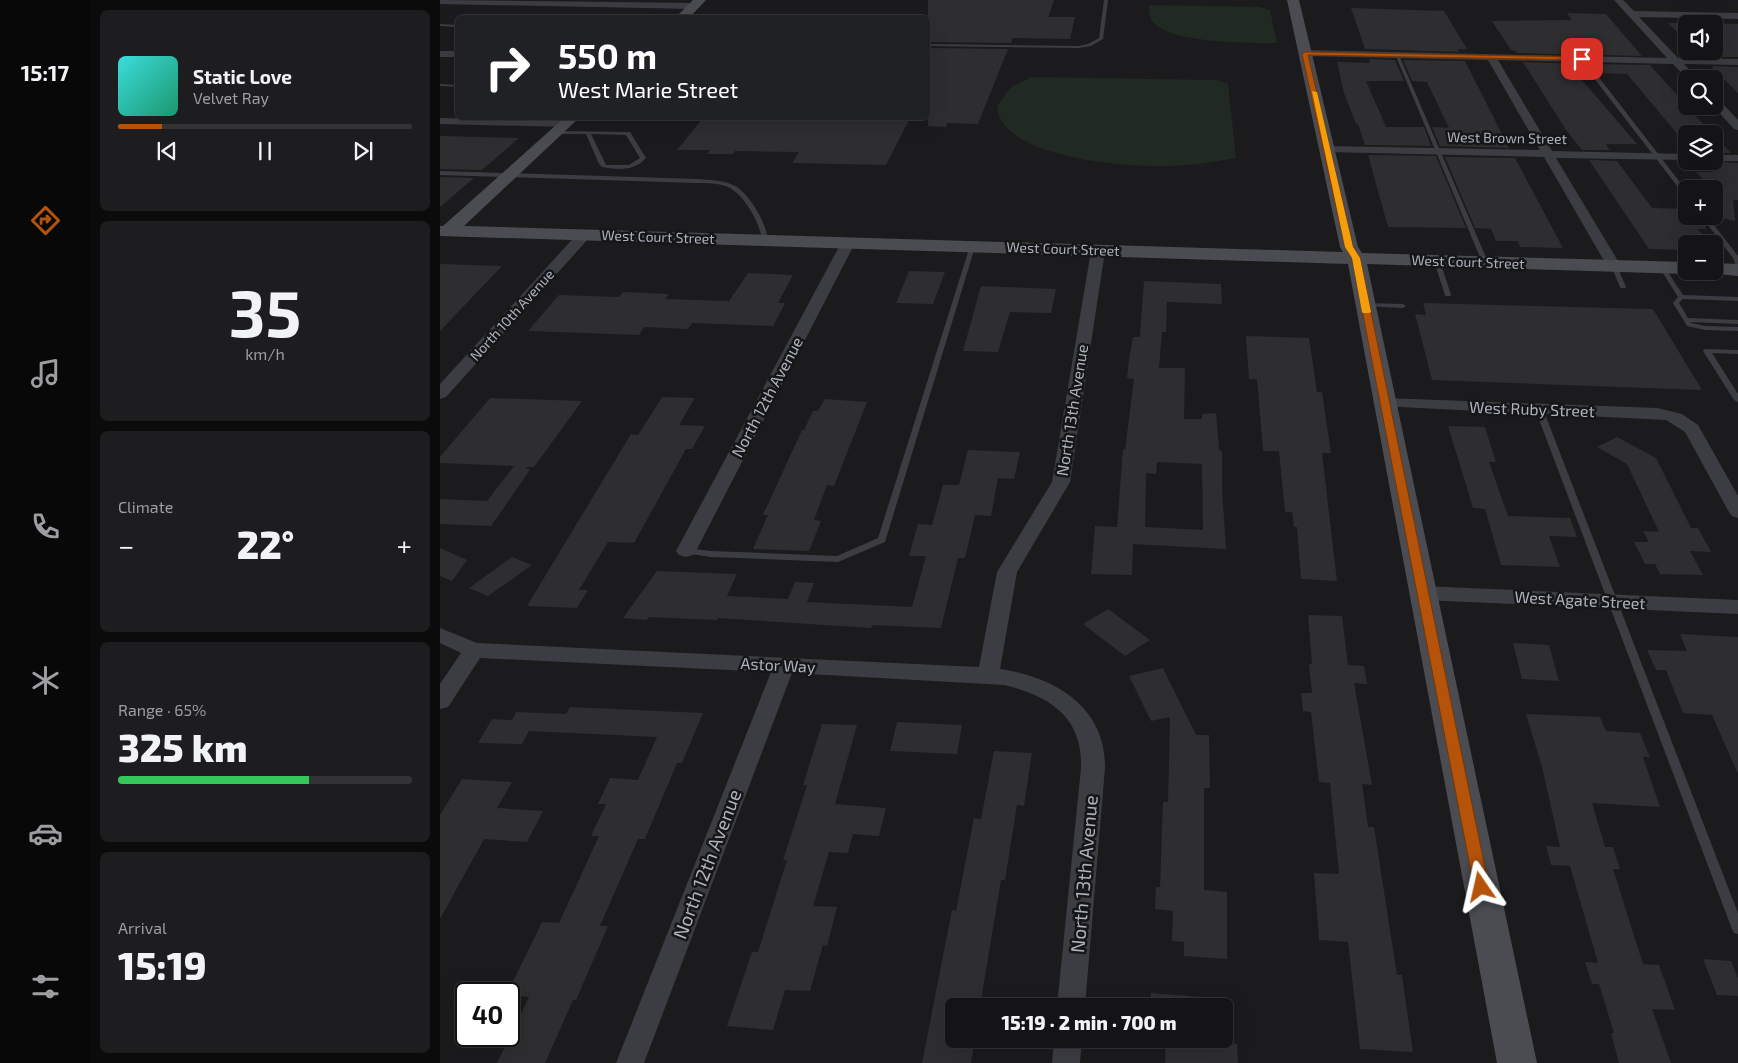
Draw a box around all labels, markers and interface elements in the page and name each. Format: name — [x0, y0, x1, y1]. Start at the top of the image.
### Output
map controls — [1678, 15, 1723, 280]
button: sound — [1678, 15, 1723, 60]
text: 550 m — [558, 34, 657, 76]
icon: right — [475, 35, 540, 100]
pin — [1561, 38, 1603, 80]
icon: arrive — [1568, 45, 1596, 73]
text: 15:17 — [21, 59, 69, 85]
text: Static Love — [193, 65, 292, 88]
button: search — [1678, 70, 1723, 115]
text: West Marie Street — [558, 76, 738, 102]
text: Velvet Ray — [193, 88, 269, 107]
button: layers — [1678, 125, 1723, 170]
street label: West Brown Street — [1447, 128, 1567, 147]
icon: previous — [153, 137, 181, 165]
icon: pause — [251, 137, 279, 165]
icon: next — [349, 137, 377, 165]
button: + — [1678, 180, 1723, 225]
icon: directions — [28, 203, 63, 238]
street label: West Court Street — [601, 226, 715, 247]
button: − — [1678, 235, 1723, 280]
street label: West Court Street — [1006, 238, 1120, 259]
street label: West Court Street — [1411, 251, 1525, 272]
street label: North 10th Avenue — [466, 265, 557, 364]
text: 35 — [229, 272, 301, 350]
street label: North 12th Avenue — [727, 333, 806, 460]
street label: North 13th Avenue — [1052, 343, 1091, 477]
text: km/h — [245, 344, 285, 363]
icon: music — [28, 356, 63, 391]
street label: West Ruby Street — [1469, 397, 1595, 420]
text: Climate — [118, 497, 173, 516]
icon: phone — [28, 509, 63, 544]
text: 22° — [237, 521, 294, 567]
text: − — [118, 528, 134, 562]
text: + — [397, 528, 412, 562]
street label: West Agate Street — [1514, 587, 1646, 612]
street label: Astor Way — [740, 653, 816, 676]
icon: climate — [28, 663, 63, 698]
text: Range · 65% — [118, 700, 206, 719]
text: 325 km — [118, 724, 247, 770]
street label: North 12th Avenue — [667, 786, 746, 942]
street label: North 13th Avenue — [1065, 794, 1102, 954]
icon: car — [28, 816, 63, 851]
position arrow — [1454, 860, 1506, 912]
text: Arrival — [118, 918, 167, 937]
text: 15:19 — [118, 942, 207, 988]
icon: filters — [28, 969, 63, 1004]
speed limit sign: 40 — [455, 982, 520, 1047]
text: 15:19 · 2 min · 700 m — [1001, 1011, 1177, 1034]

